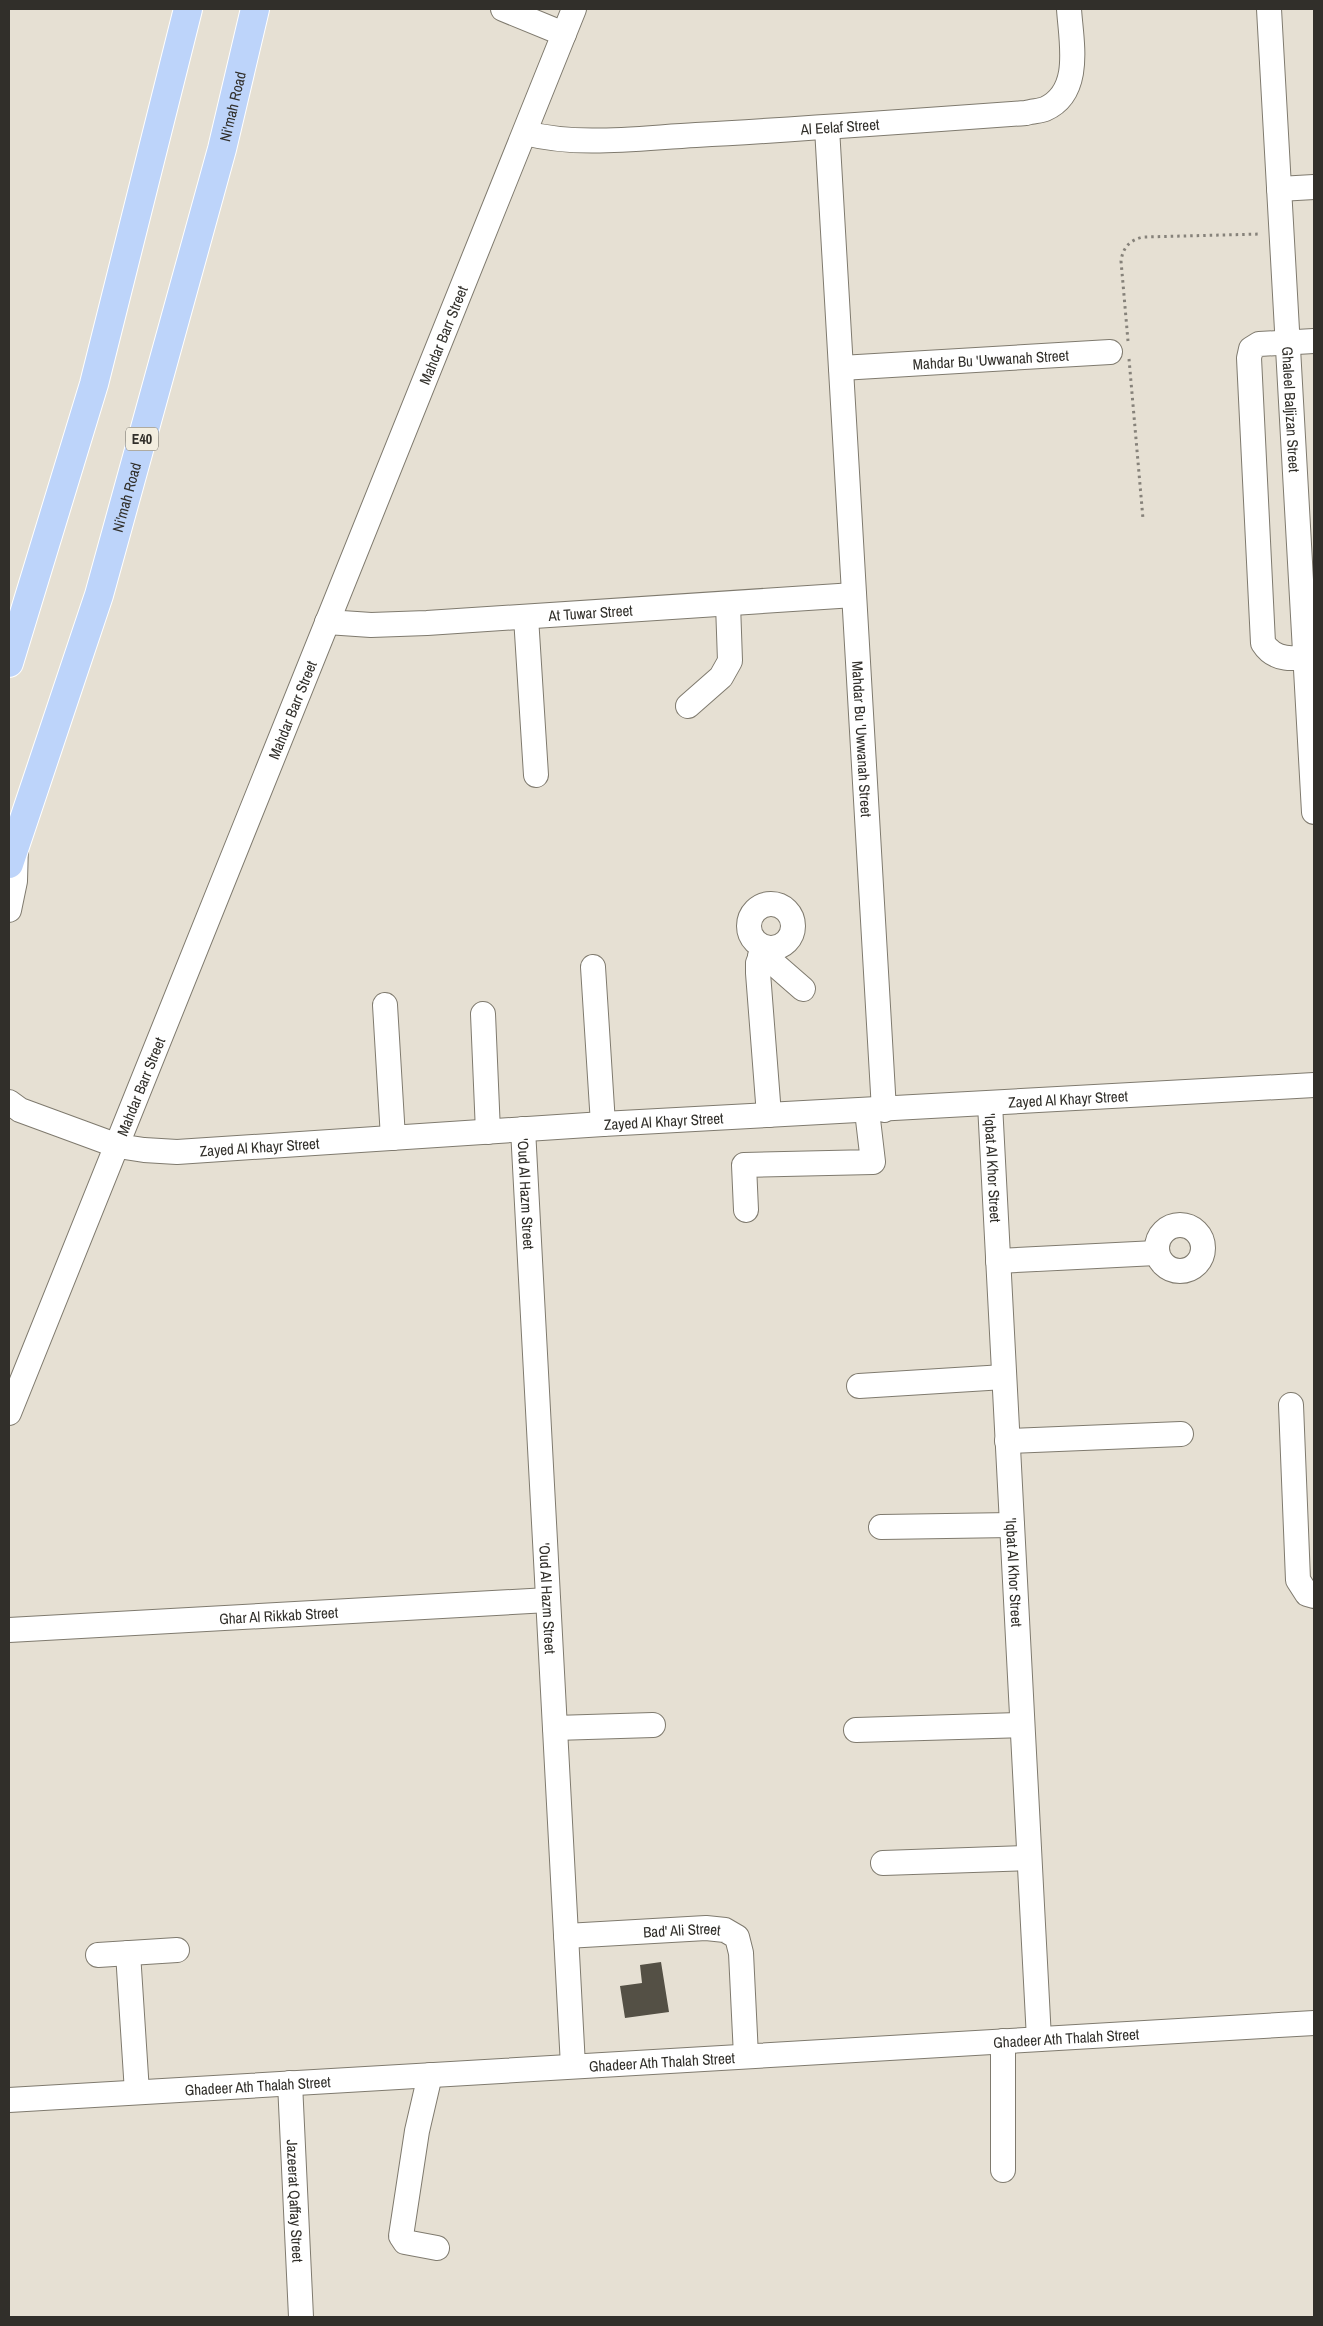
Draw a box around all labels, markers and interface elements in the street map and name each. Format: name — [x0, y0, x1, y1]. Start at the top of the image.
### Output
street label: Ni'mah Road — [214, 69, 250, 144]
street label: Al Eelaf Street — [799, 113, 881, 139]
street label: Mahdar Barr Street — [414, 282, 472, 388]
street label: Mahdar Bu 'Uwwanah Street — [912, 344, 1070, 374]
street label: Ghaleel Baljizan Street — [1277, 346, 1305, 473]
road number: E40 — [126, 428, 158, 450]
street label: Ni'mah Road — [106, 460, 146, 535]
street label: At Tuwar Street — [547, 599, 634, 626]
street label: Mahdar Barr Street — [263, 657, 321, 762]
street label: Mahdar Bu 'Uwwanah Street — [847, 660, 878, 818]
street label: Mahdar Barr Street — [111, 1033, 170, 1139]
street label: Zayed Al Khayr Street — [1008, 1085, 1129, 1112]
street label: Zayed Al Khayr Street — [603, 1107, 725, 1134]
street label: 'Iqbat Al Khor Street — [980, 1113, 1007, 1224]
street label: Zayed Al Khayr Street — [199, 1132, 320, 1161]
street label: 'Oud Al Hazm Street — [513, 1138, 540, 1251]
street label: 'Iqbat Al Khor Street — [1001, 1517, 1028, 1628]
street label: 'Oud Al Hazm Street — [535, 1542, 562, 1655]
street label: Ghar Al Rikkab Street — [219, 1601, 339, 1629]
street label: Bad' Ali Street — [642, 1917, 722, 1942]
street label: Ghadeer Ath Thalah Street — [993, 2023, 1140, 2052]
street label: Ghadeer Ath Thalah Street — [588, 2047, 736, 2076]
street label: Ghadeer Ath Thalah Street — [184, 2071, 332, 2100]
street label: Jazeerat Qaffay Street — [282, 2139, 309, 2263]

